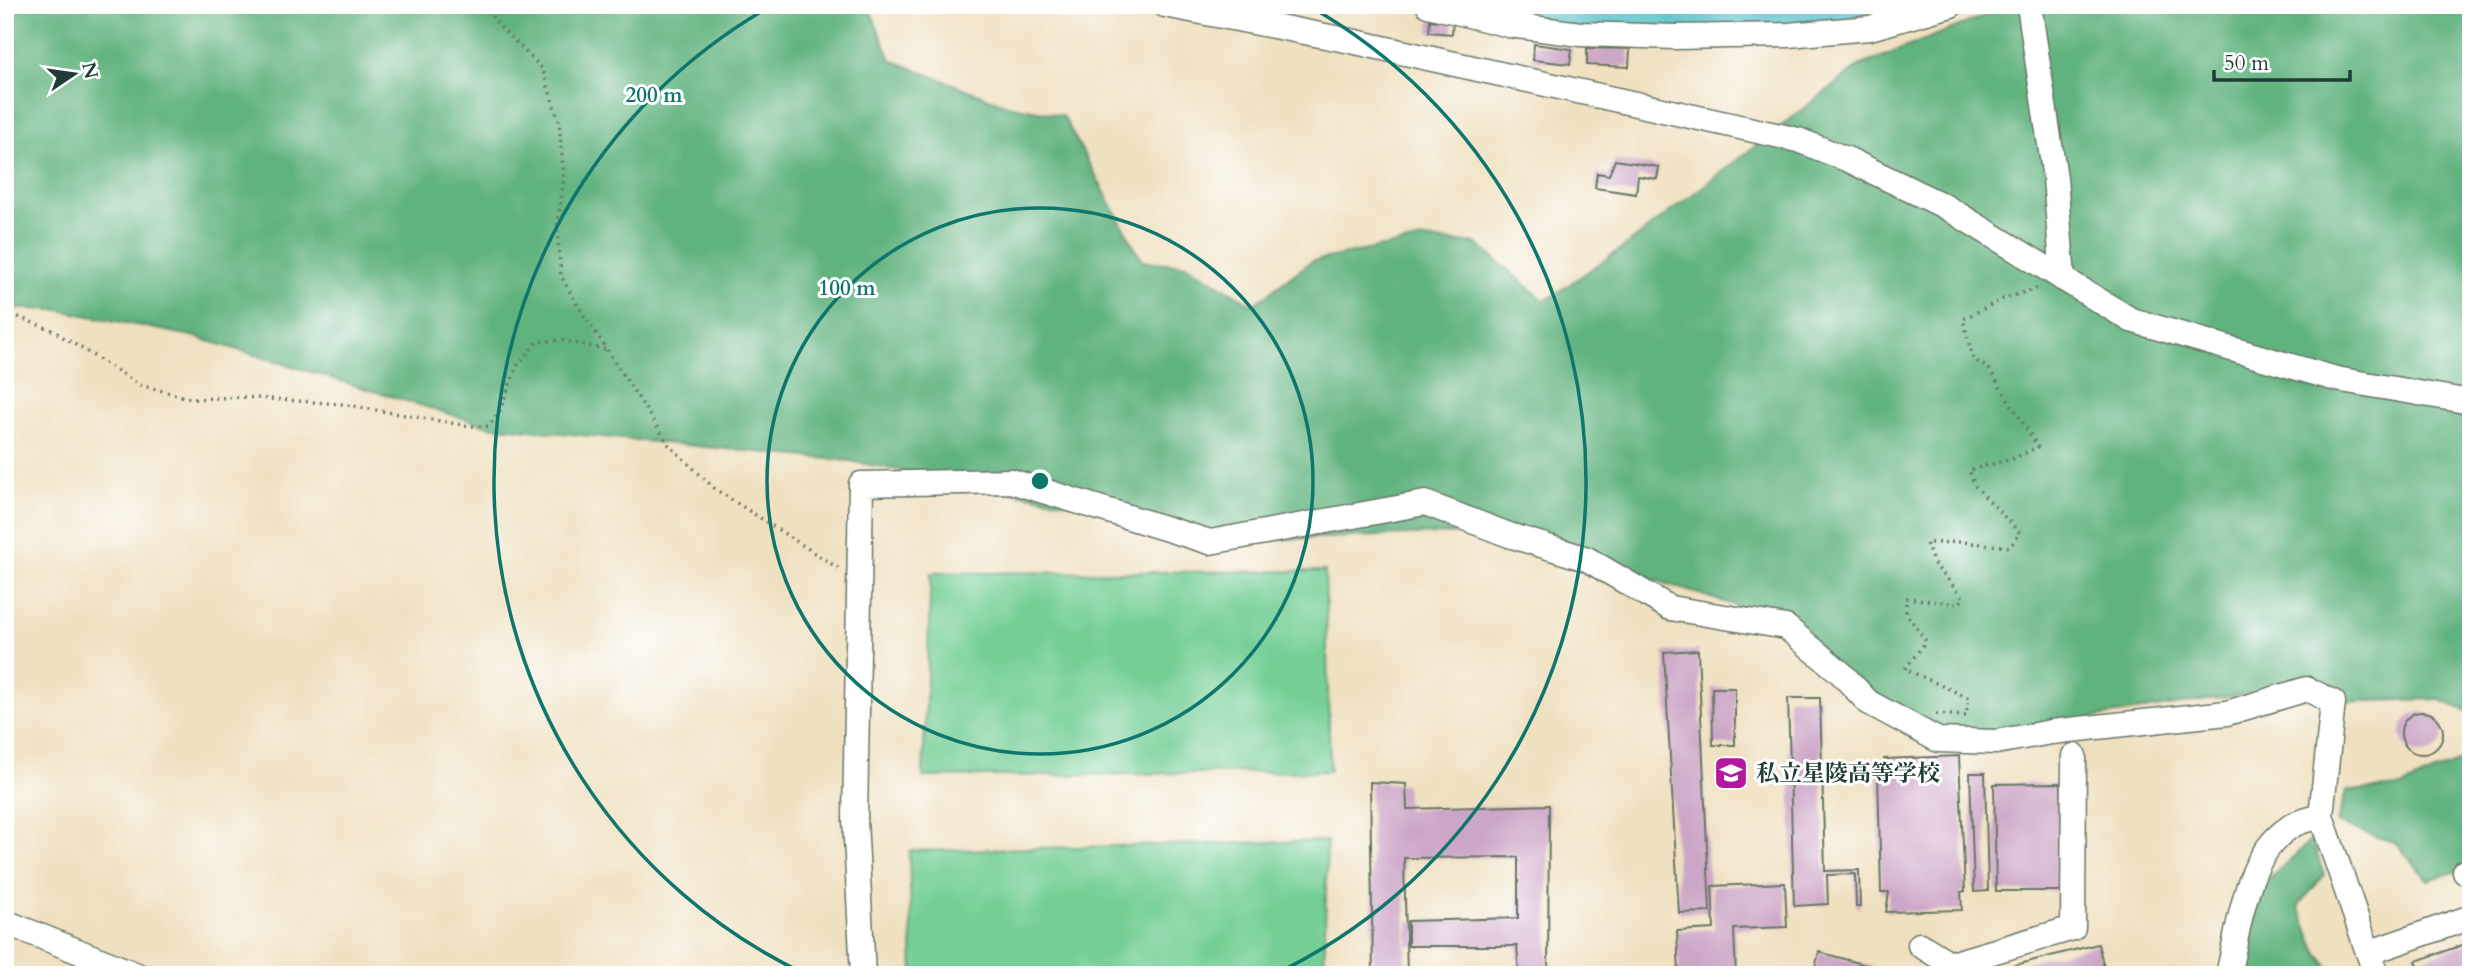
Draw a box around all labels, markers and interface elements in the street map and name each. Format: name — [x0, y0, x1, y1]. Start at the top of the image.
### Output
north arrow — [38, 38, 108, 108]
scale bar — [2214, 38, 2350, 82]
text: 50 m — [2224, 49, 2269, 78]
text: N — [75, 59, 104, 82]
text: 200 m — [625, 81, 683, 110]
text: 100 m — [818, 274, 876, 303]
centre of rings — [1028, 469, 1052, 493]
school or university icon: 私立星陵高等学校 — [1712, 754, 1750, 792]
place label: 私立星陵高等学校 — [1756, 758, 1940, 789]

